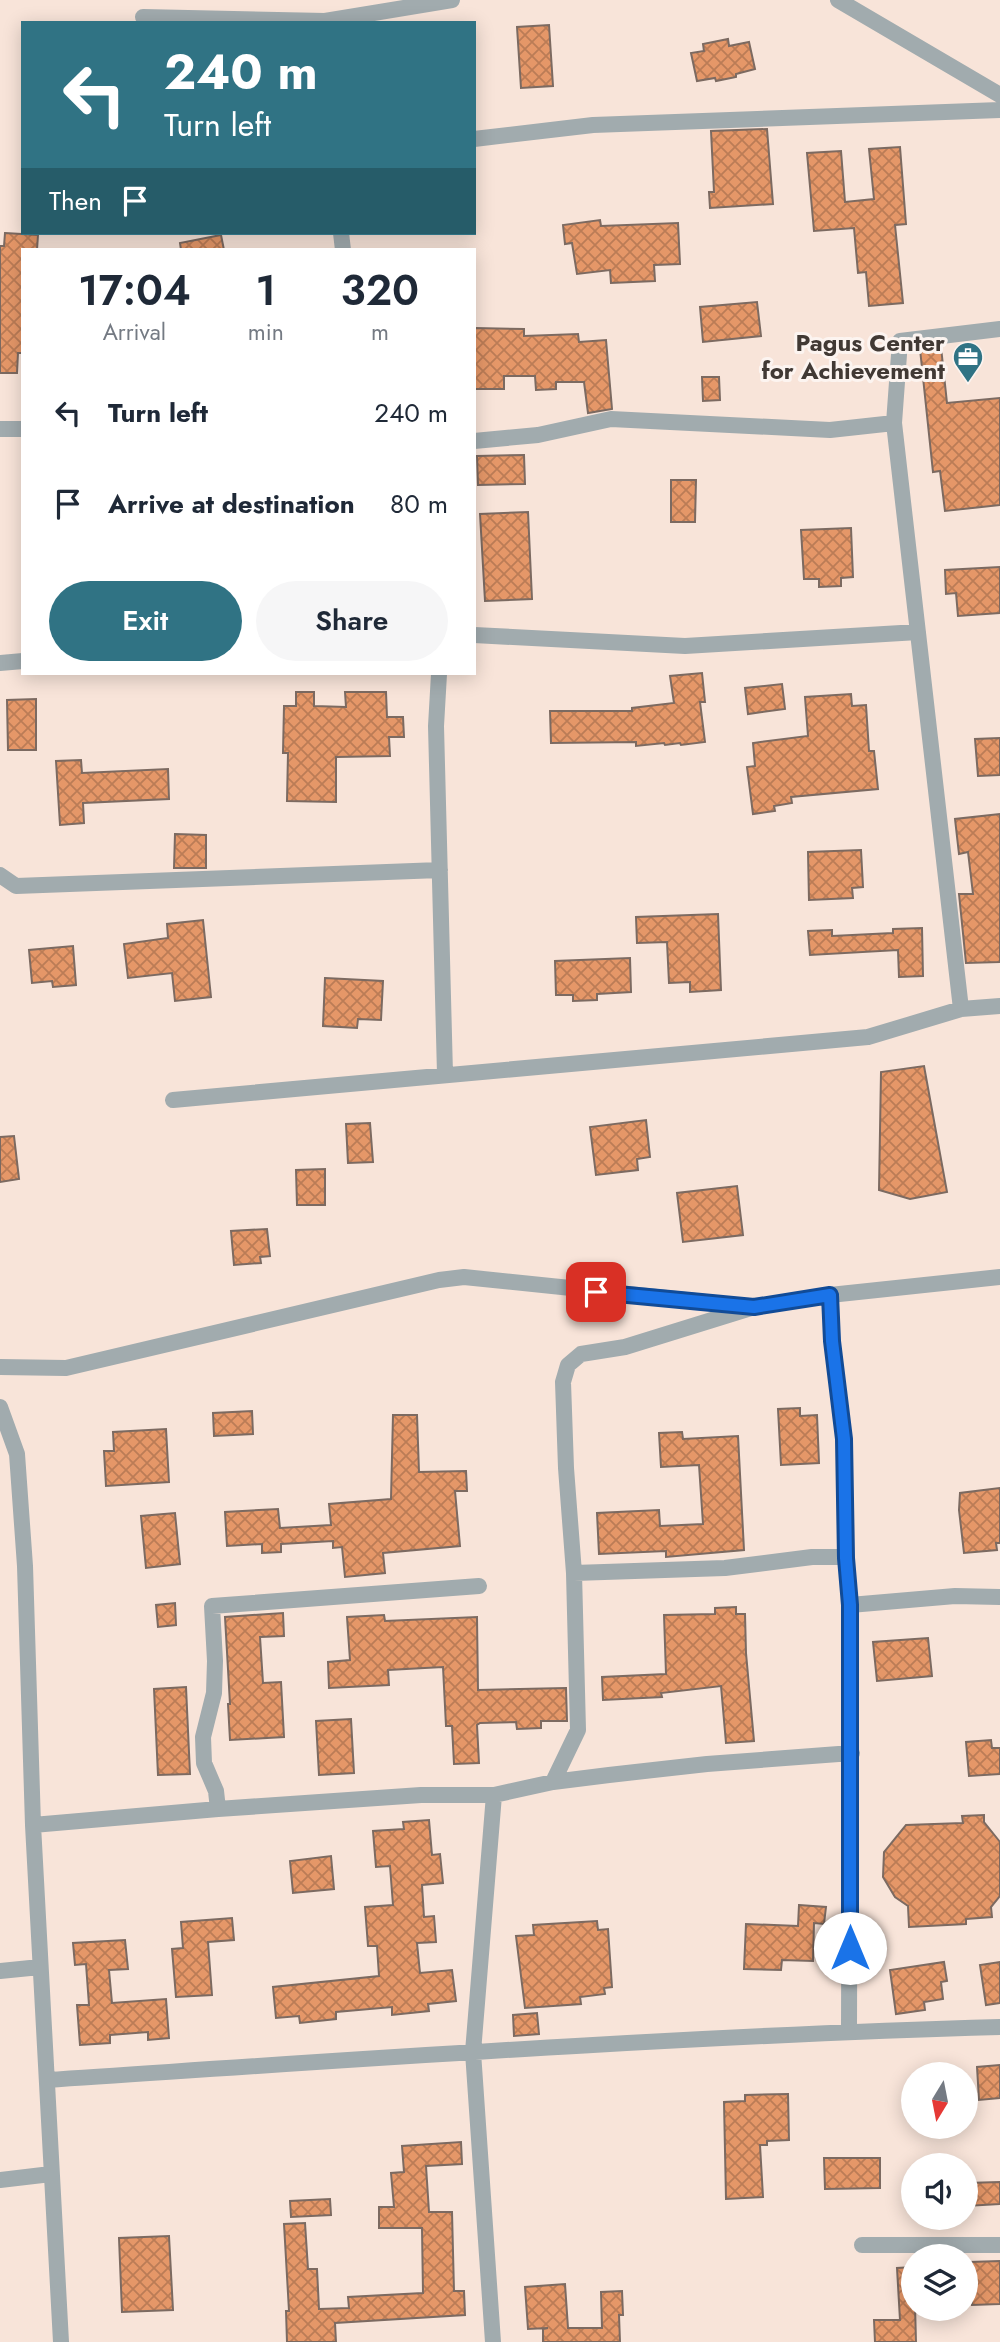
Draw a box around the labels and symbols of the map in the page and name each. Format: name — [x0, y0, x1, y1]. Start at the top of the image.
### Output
place label: Pagus Center for Achievement — [761, 325, 945, 388]
office icon: Pagus Center for Achievement — [951, 340, 985, 384]
pin — [566, 1262, 626, 1322]
position arrow — [813, 1911, 887, 1985]
north arrow — [901, 2062, 978, 2138]

